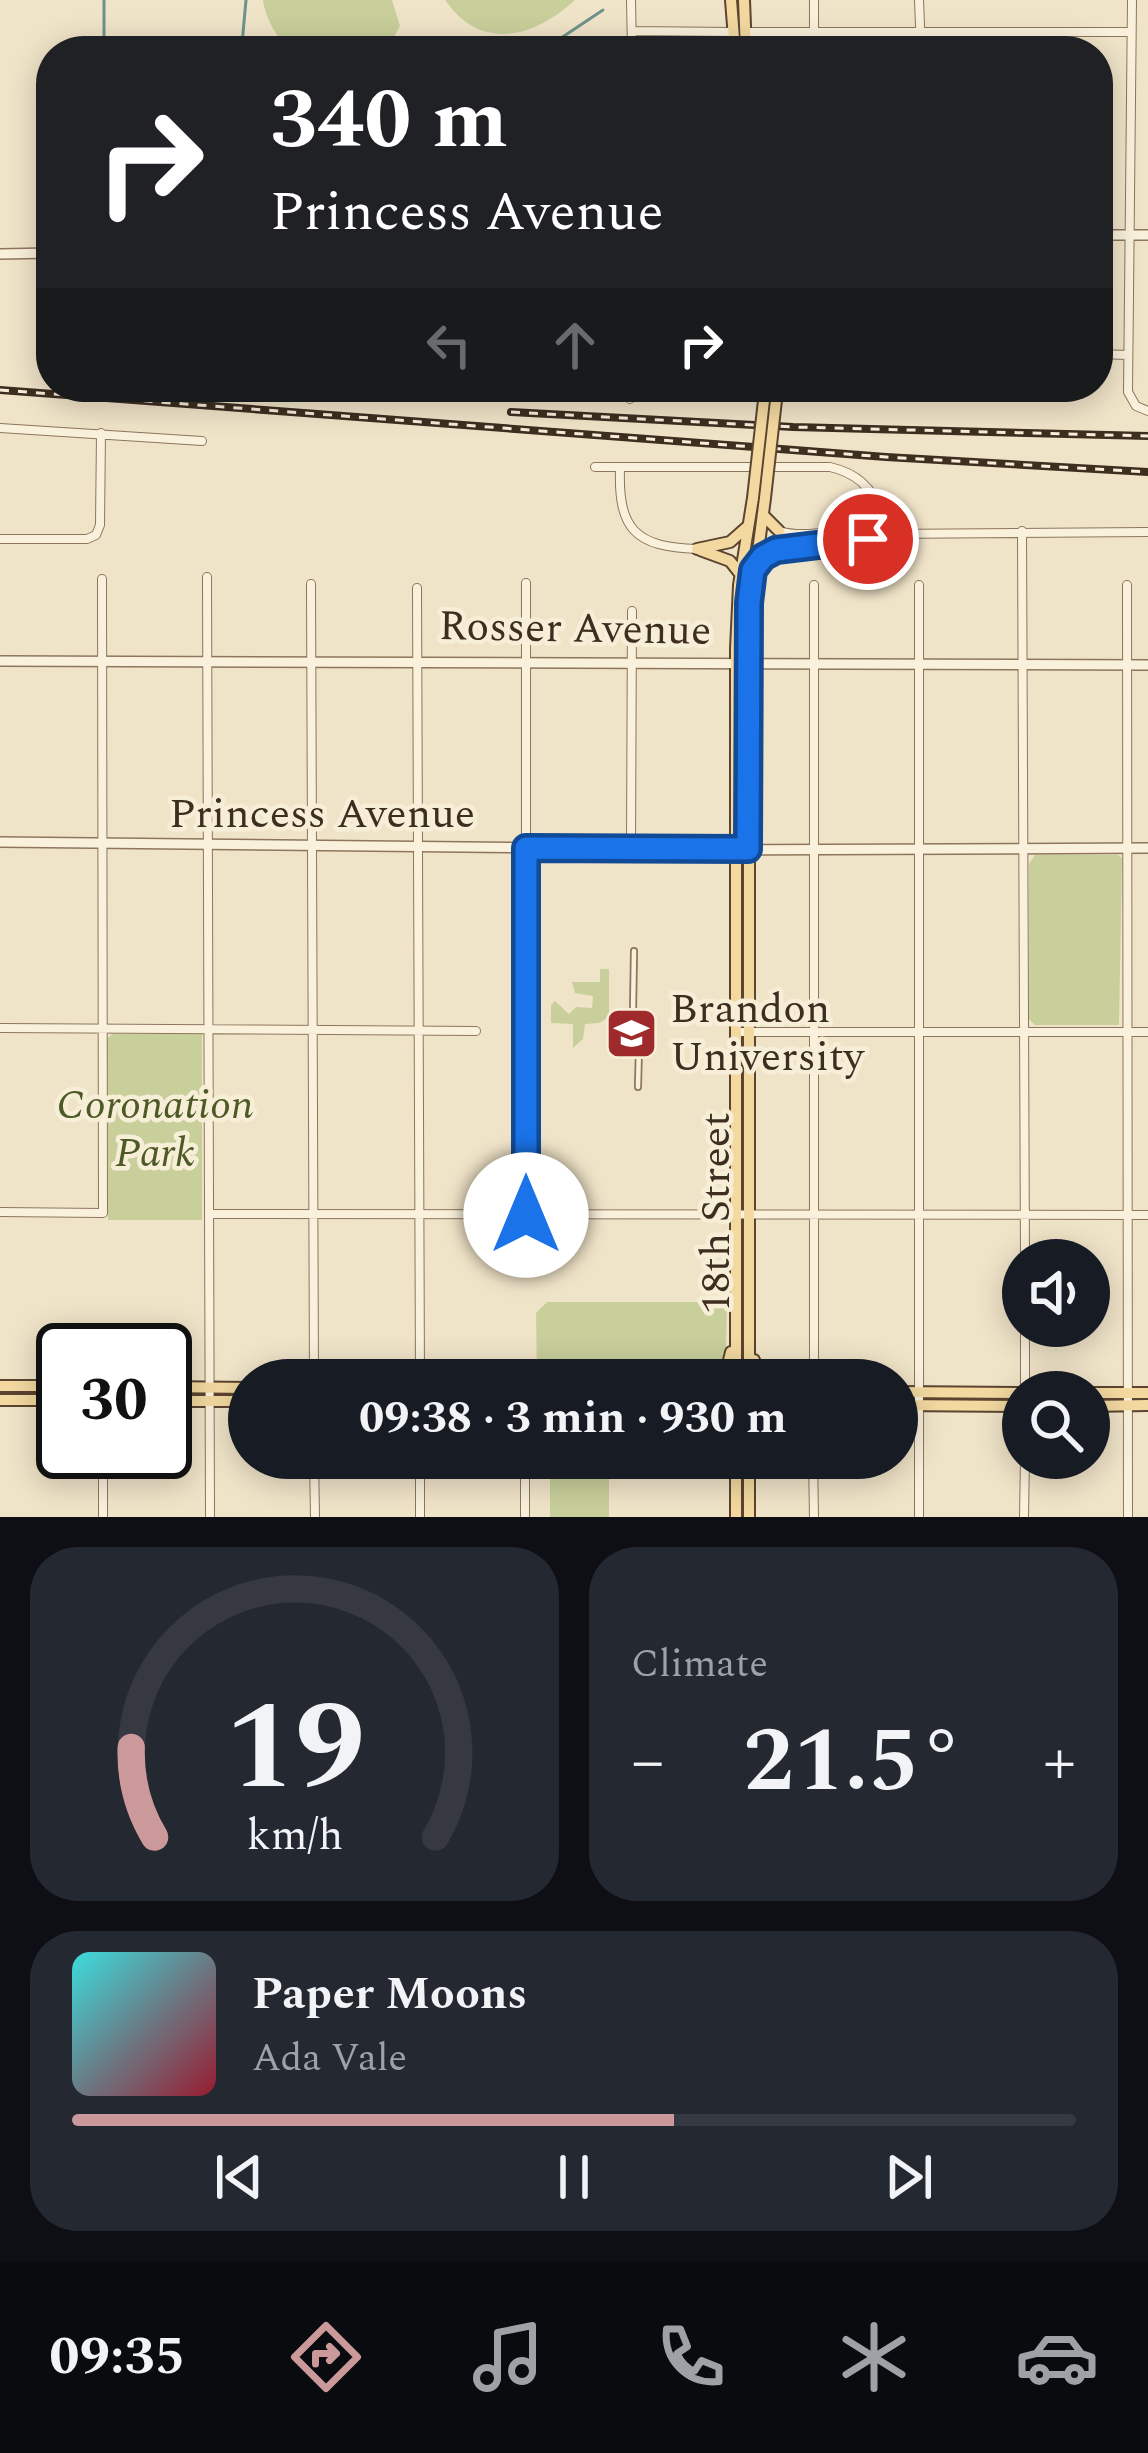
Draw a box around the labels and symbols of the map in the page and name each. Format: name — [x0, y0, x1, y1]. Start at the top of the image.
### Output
pin — [817, 488, 919, 590]
street label: Rosser Avenue — [438, 595, 712, 663]
street label: Princess Avenue — [169, 783, 475, 846]
place label: Brandon University — [670, 978, 866, 1089]
school or university icon: Brandon University — [603, 1005, 659, 1061]
park label: Coronation Park — [57, 1074, 253, 1185]
street label: 18th Street — [685, 1112, 748, 1314]
position arrow — [463, 1152, 589, 1278]
speed limit sign: 30 — [36, 1323, 192, 1479]

